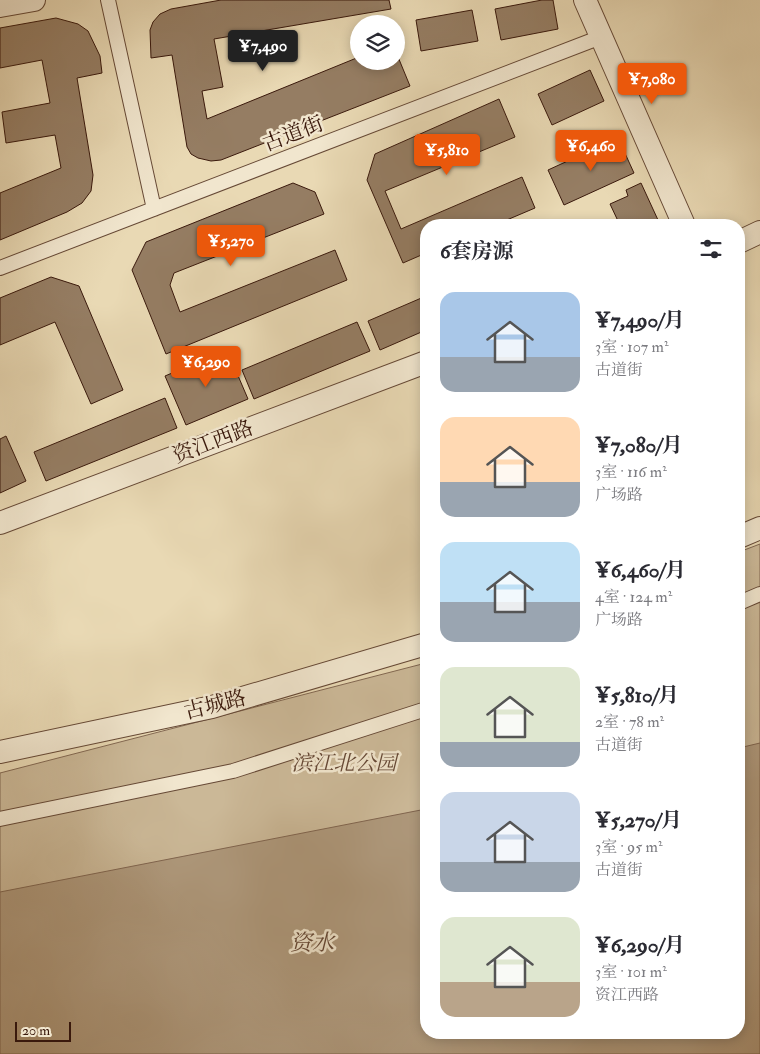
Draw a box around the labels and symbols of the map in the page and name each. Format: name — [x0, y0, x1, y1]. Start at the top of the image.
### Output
pin: ¥7,490 — [222, 30, 304, 72]
pin: ¥7,080 — [611, 62, 693, 105]
street label: 古道街 — [259, 110, 327, 158]
pin: ¥6,460 — [550, 130, 632, 172]
pin: ¥5,810 — [406, 134, 488, 176]
pin: ¥5,270 — [190, 224, 272, 267]
pin: ¥6,290 — [165, 346, 247, 388]
street label: 资江西路 — [169, 414, 257, 470]
street label: 古城路 — [181, 684, 249, 726]
park label: 滨江北公园 — [292, 750, 399, 777]
water label: 资水 — [290, 929, 336, 957]
scale bar — [15, 1019, 71, 1042]

